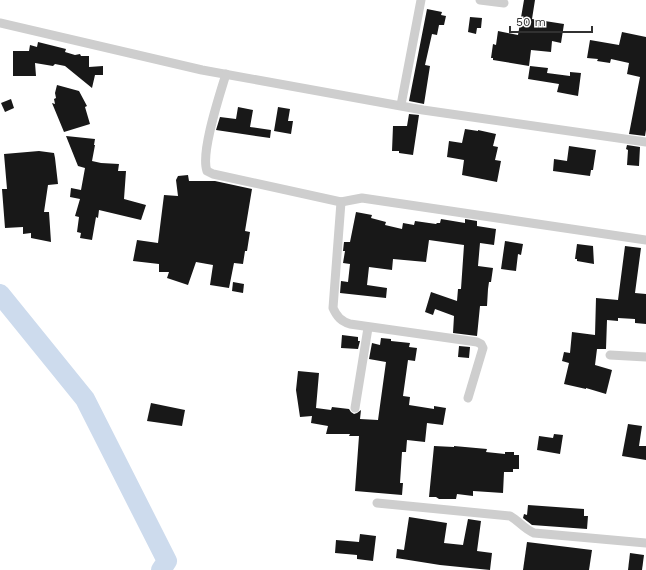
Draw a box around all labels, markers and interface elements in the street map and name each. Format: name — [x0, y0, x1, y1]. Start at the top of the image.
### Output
scale bar — [510, 8, 592, 34]
text: 50 m — [516, 15, 546, 29]

